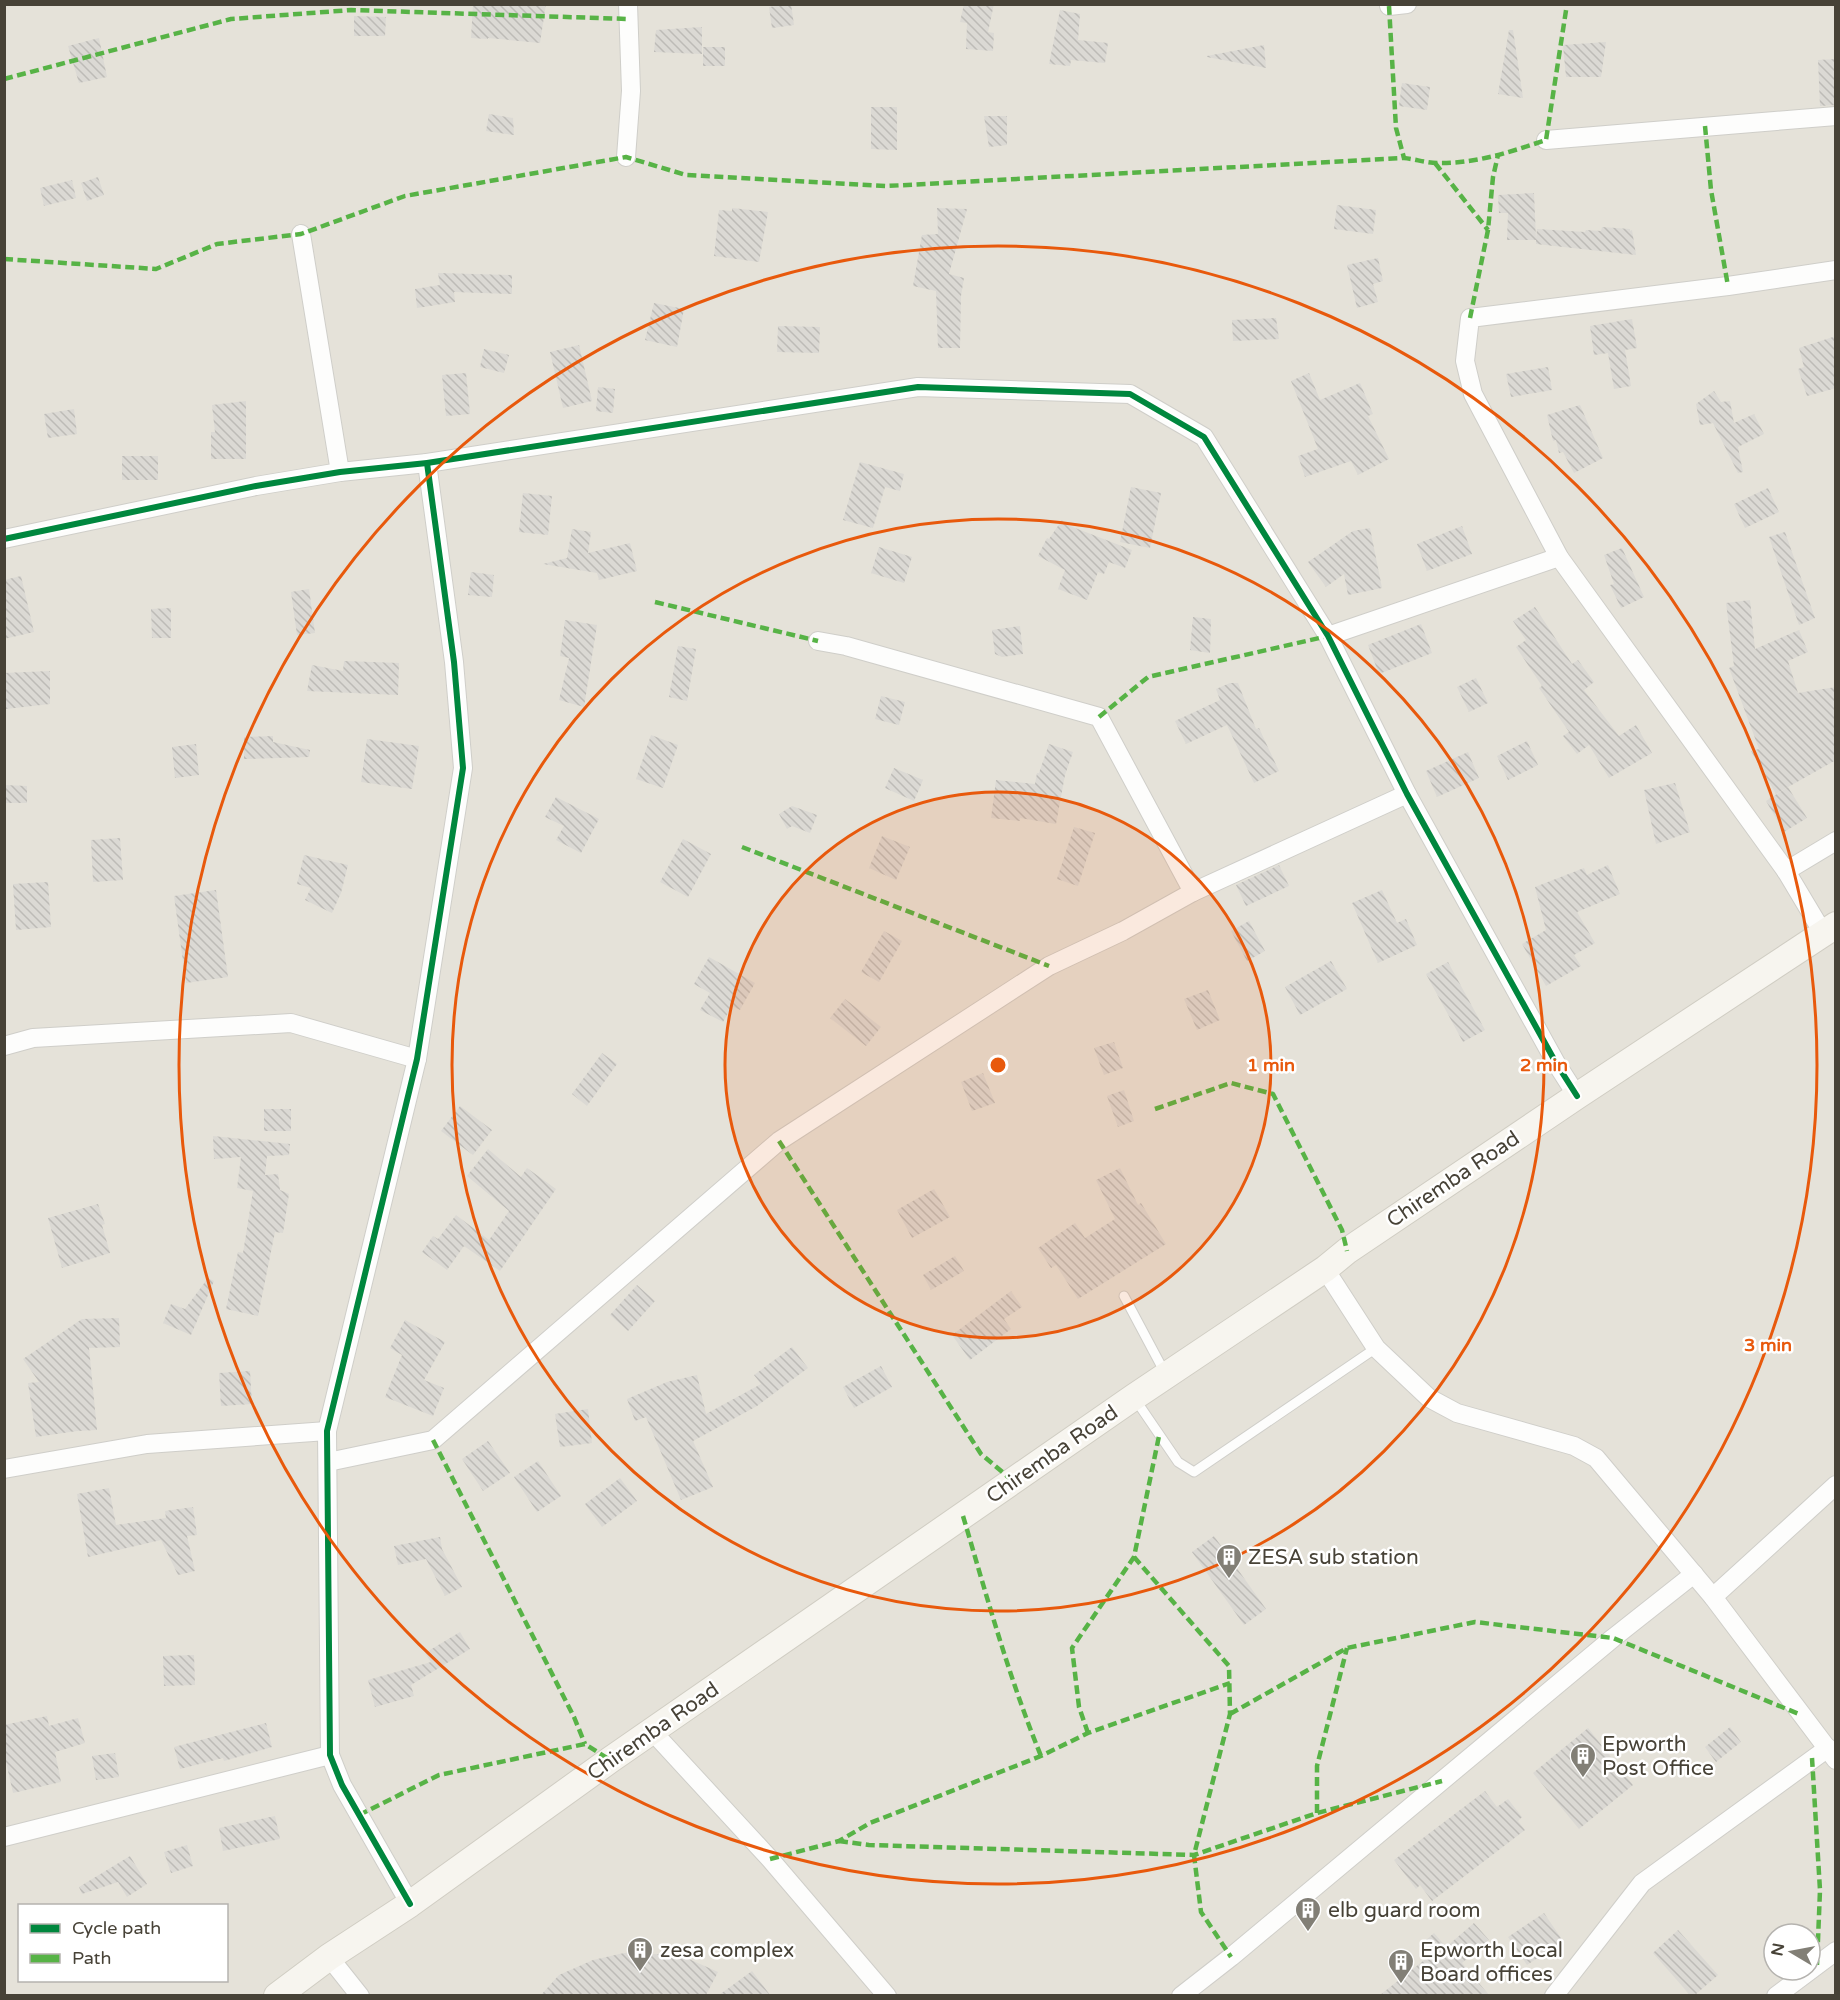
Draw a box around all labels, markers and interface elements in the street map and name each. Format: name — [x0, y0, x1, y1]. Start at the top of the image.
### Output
text: 1 min — [1247, 1054, 1295, 1076]
text: 2 min — [1520, 1054, 1568, 1076]
centre of rings — [988, 1055, 1008, 1075]
street label: Chiremba Road — [1382, 1126, 1524, 1233]
text: 3 min — [1744, 1334, 1792, 1356]
street label: Chiremba Road — [982, 1400, 1123, 1509]
building icon: ZESA sub station — [1214, 1542, 1244, 1580]
place label: ZESA sub station — [1248, 1545, 1419, 1570]
street label: Chiremba Road — [583, 1677, 724, 1786]
place label: Epworth Post Office — [1602, 1732, 1714, 1781]
building icon: Epworth Post Office — [1568, 1741, 1598, 1779]
building icon: elb guard room — [1293, 1895, 1323, 1933]
place label: elb guard room — [1328, 1898, 1481, 1923]
legend — [18, 1904, 228, 1982]
text: Cycle path — [72, 1917, 161, 1939]
north arrow — [1762, 1922, 1822, 1982]
building icon: zesa complex — [625, 1935, 655, 1973]
place label: zesa complex — [660, 1938, 794, 1963]
place label: Epworth Local Board offices — [1420, 1938, 1563, 1987]
text: N — [1767, 1942, 1789, 1958]
text: Path — [72, 1947, 111, 1969]
building icon: Epworth Local Board offices — [1386, 1947, 1416, 1985]

